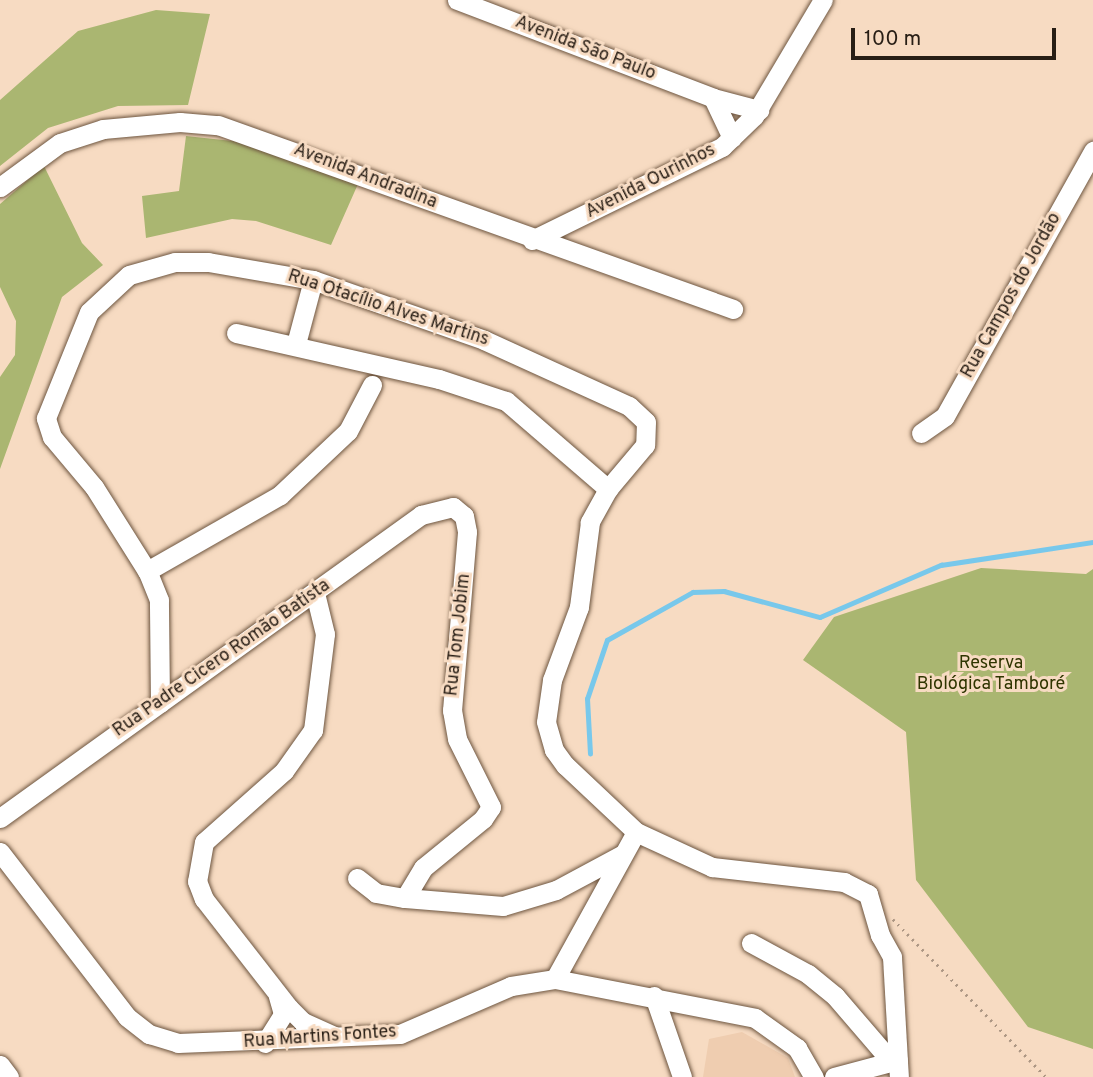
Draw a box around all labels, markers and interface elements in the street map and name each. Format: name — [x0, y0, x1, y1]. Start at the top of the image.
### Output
street label: Avenida São Paulo — [512, 12, 658, 86]
scale bar — [855, 14, 1060, 58]
text: 100 m — [864, 26, 921, 53]
street label: Avenida Andradina — [290, 140, 440, 214]
street label: Avenida Ourinhos — [583, 140, 719, 224]
street label: Rua Campos do Jordão — [958, 209, 1066, 383]
street label: Rua Otacílio Alves Martins — [284, 266, 492, 352]
street label: Rua Tom Jobim — [442, 572, 476, 698]
street label: Rua Padre Cicero Romão Batista — [109, 576, 335, 742]
park label: Reserva Biológica Tamboré — [916, 654, 1066, 696]
street label: Rua Martins Fontes — [243, 1022, 397, 1054]

